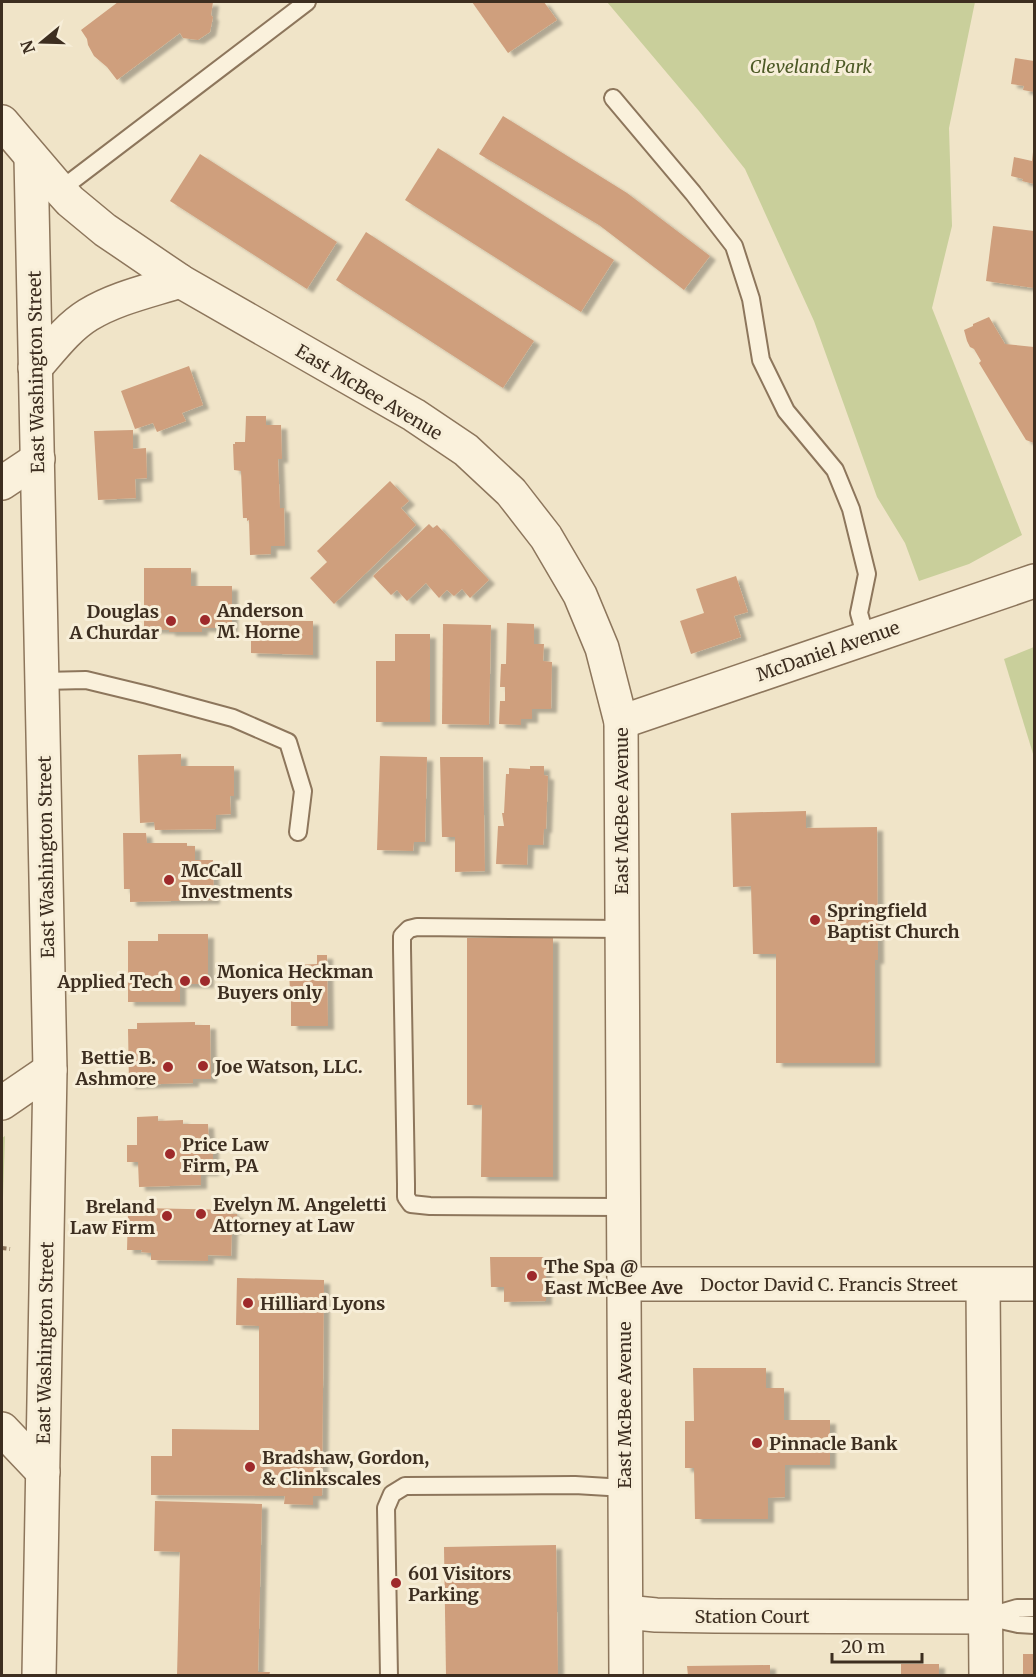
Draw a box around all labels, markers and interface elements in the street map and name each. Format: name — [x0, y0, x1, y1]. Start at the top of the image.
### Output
north arrow — [12, 12, 72, 72]
text: N — [16, 37, 39, 56]
park label: Cleveland Park — [750, 55, 872, 78]
street label: East Washington Street — [23, 270, 49, 474]
street label: East McBee Avenue — [291, 339, 447, 445]
place label: Anderson M. Horne — [216, 599, 303, 643]
place label: Douglas A Churdar — [69, 600, 159, 644]
marker: Anderson M. Horne — [198, 613, 212, 627]
marker: Douglas A Churdar — [164, 614, 178, 628]
street label: McDaniel Avenue — [753, 616, 903, 686]
street label: East McBee Avenue — [610, 727, 633, 895]
street label: East Washington Street — [33, 755, 59, 959]
place label: McCall Investments — [181, 859, 293, 903]
marker: McCall Investments — [162, 873, 176, 887]
place label: Springfield Baptist Church — [827, 899, 959, 943]
marker: Springfield Baptist Church — [808, 913, 822, 927]
place label: Monica Heckman Buyers only — [217, 960, 373, 1004]
place label: Applied Tech — [56, 970, 173, 993]
marker: Applied Tech — [178, 974, 192, 988]
marker: Monica Heckman Buyers only — [198, 974, 212, 988]
place label: Bettie B. Ashmore — [75, 1046, 156, 1090]
place label: Joe Watson, LLC. — [214, 1055, 363, 1078]
marker: Joe Watson, LLC. — [196, 1059, 210, 1073]
marker: Bettie B. Ashmore — [161, 1060, 175, 1074]
place label: Price Law Firm, PA — [182, 1133, 269, 1177]
marker: Price Law Firm, PA — [163, 1147, 177, 1161]
place label: Evelyn M. Angeletti Attorney at Law — [212, 1193, 387, 1237]
place label: Breland Law Firm — [70, 1195, 155, 1239]
marker: Evelyn M. Angeletti Attorney at Law — [194, 1207, 208, 1221]
marker: Breland Law Firm — [160, 1209, 174, 1223]
street label: East Washington Street — [32, 1241, 58, 1445]
place label: The Spa @ East McBee Ave — [544, 1255, 683, 1299]
marker: The Spa @ East McBee Ave — [525, 1269, 539, 1283]
street label: Doctor David C. Francis Street — [700, 1273, 958, 1296]
place label: Hilliard Lyons — [260, 1292, 385, 1315]
marker: Hilliard Lyons — [241, 1296, 255, 1310]
street label: East McBee Avenue — [613, 1321, 636, 1489]
place label: Pinnacle Bank — [769, 1432, 898, 1455]
marker: Pinnacle Bank — [750, 1436, 764, 1450]
place label: Bradshaw, Gordon, & Clinkscales — [262, 1446, 429, 1490]
marker: Bradshaw, Gordon, & Clinkscales — [243, 1460, 257, 1474]
place label: 601 Visitors Parking — [408, 1562, 511, 1606]
marker: 601 Visitors Parking — [389, 1576, 403, 1590]
street label: Station Court — [694, 1605, 810, 1628]
scale bar — [832, 1626, 922, 1664]
text: 20 m — [841, 1635, 885, 1658]

